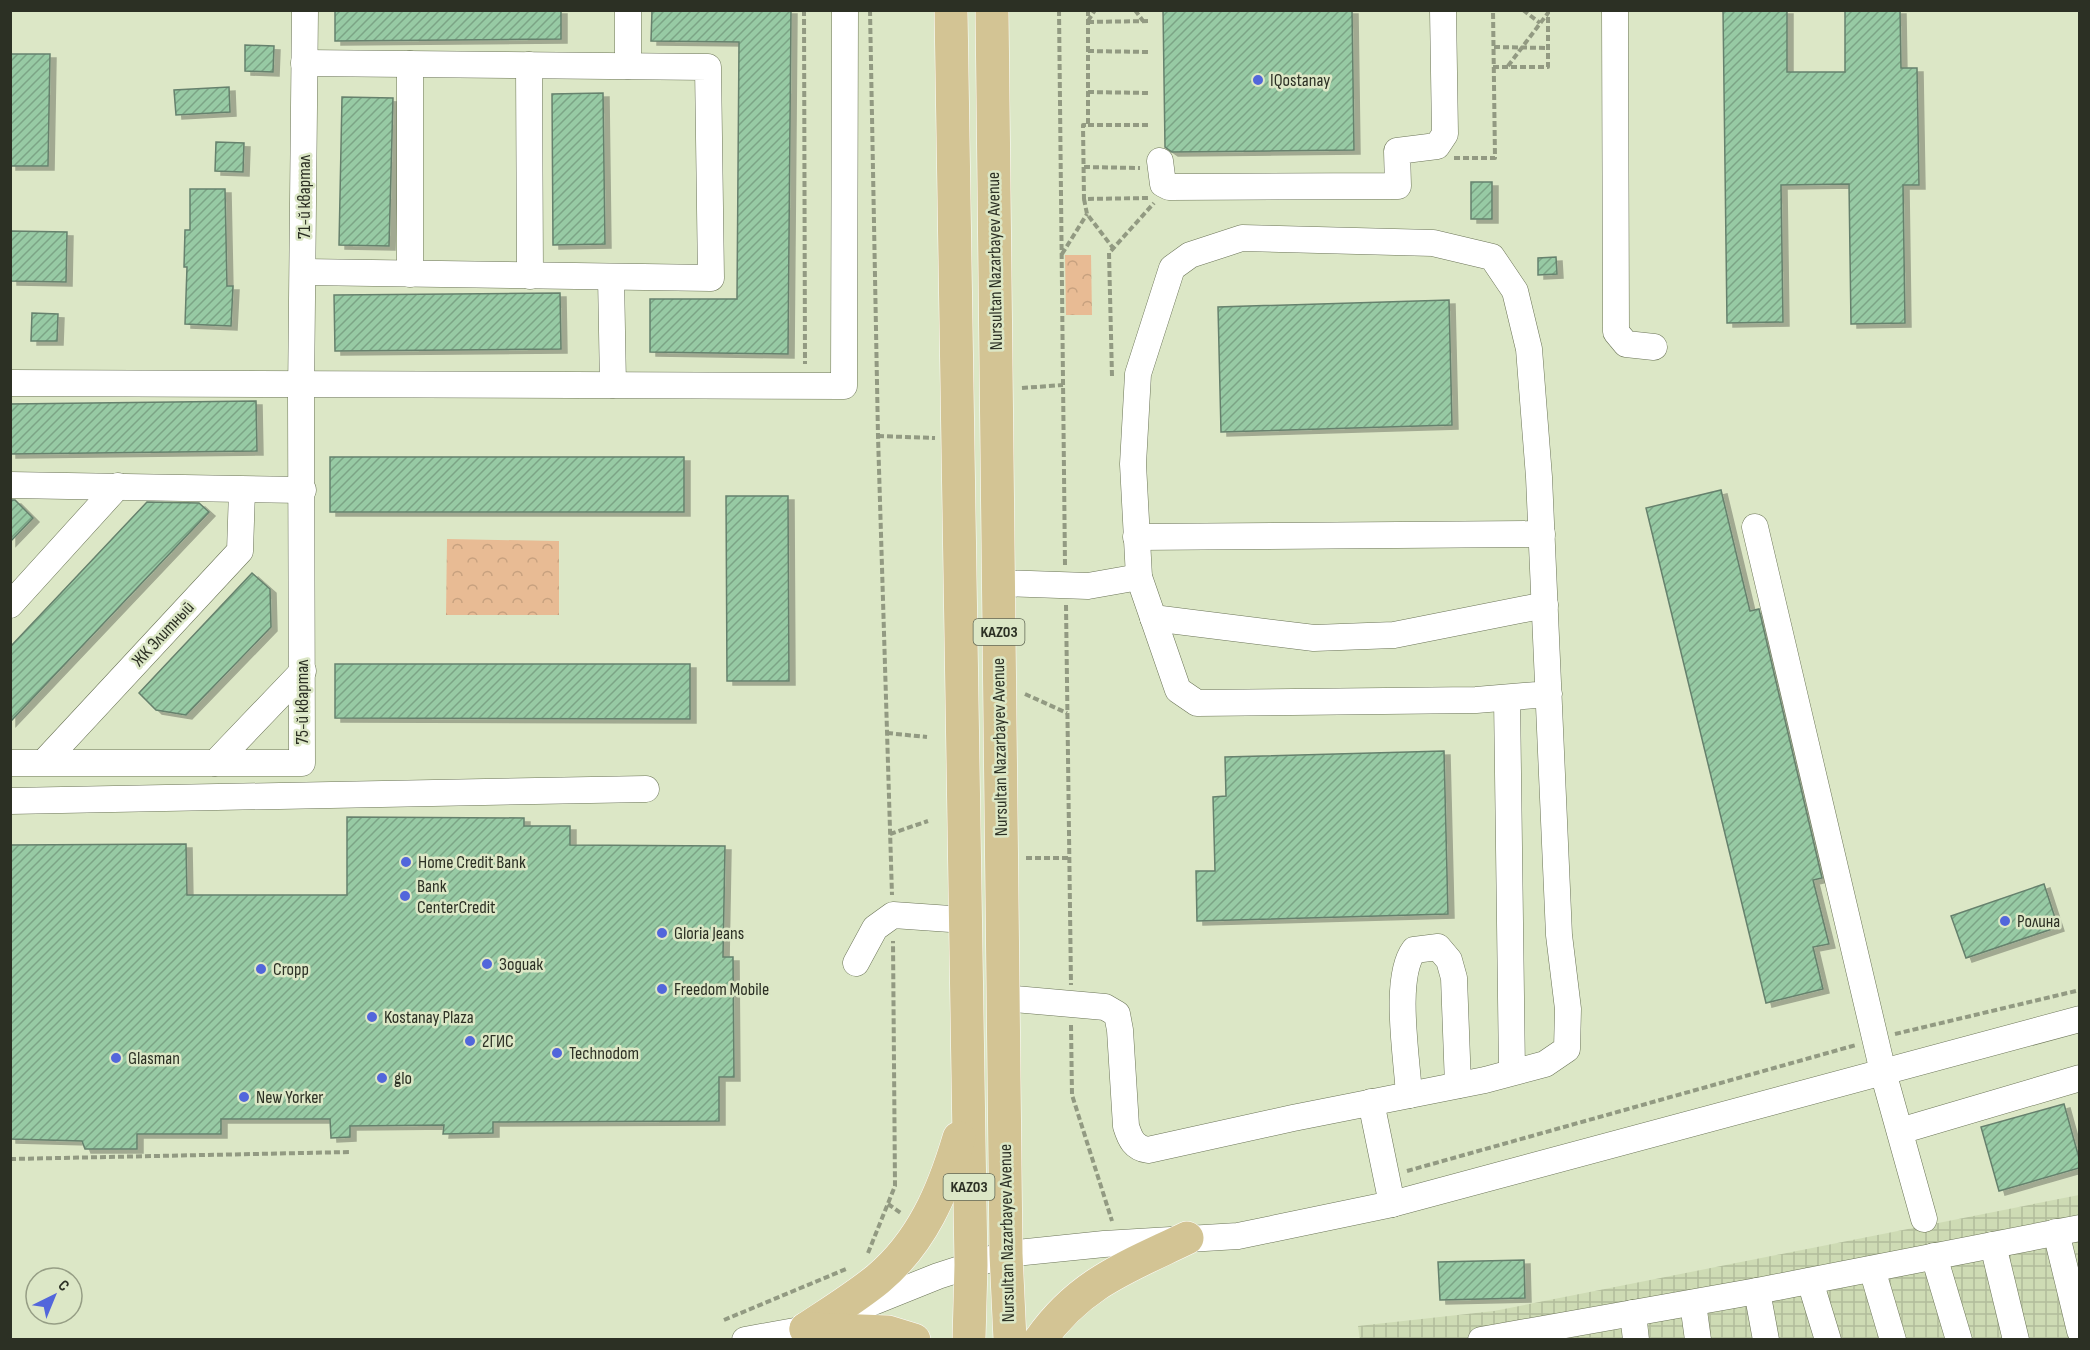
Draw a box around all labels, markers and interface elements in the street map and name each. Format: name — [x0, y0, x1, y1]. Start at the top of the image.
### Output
place label: IQostanay — [1270, 70, 1330, 91]
marker: IQostanay — [1251, 73, 1265, 87]
street label: 71-й квартал — [294, 154, 315, 239]
street label: Nursultan Nazarbayev Avenue — [983, 172, 1007, 350]
street label: ЖК Элитный — [127, 597, 199, 671]
road number: KАZ03 — [974, 619, 1024, 645]
street label: Nursultan Nazarbayev Avenue — [988, 658, 1012, 836]
street label: 75-й квартал — [292, 659, 313, 744]
place label: Home Credit Bank — [418, 852, 526, 873]
marker: Home Credit Bank — [399, 855, 413, 869]
place label: Bank CenterCredit — [417, 876, 496, 918]
marker: Bank CenterCredit — [398, 889, 412, 903]
place label: Ролина — [2017, 911, 2060, 932]
marker: Ролина — [1998, 914, 2012, 928]
place label: Gloria Jeans — [674, 923, 744, 944]
marker: Gloria Jeans — [655, 926, 669, 940]
place label: Зодиак — [499, 954, 543, 975]
marker: Зодиак — [480, 957, 494, 971]
place label: Cropp — [273, 959, 309, 980]
marker: Cropp — [254, 962, 268, 976]
place label: Freedom Mobile — [674, 979, 769, 1000]
marker: Freedom Mobile — [655, 982, 669, 996]
place label: Kostanay Plaza — [384, 1007, 474, 1028]
marker: Kostanay Plaza — [365, 1010, 379, 1024]
place label: 2ГИС — [482, 1031, 514, 1052]
marker: 2ГИС — [463, 1034, 477, 1048]
place label: Technodom — [569, 1043, 639, 1064]
marker: Technodom — [550, 1046, 564, 1060]
place label: Glasman — [128, 1048, 180, 1069]
marker: Glasman — [109, 1051, 123, 1065]
place label: glo — [394, 1068, 412, 1089]
marker: glo — [375, 1071, 389, 1085]
place label: New Yorker — [256, 1087, 324, 1108]
marker: New Yorker — [237, 1090, 251, 1104]
street label: Nursultan Nazarbayev Avenue — [995, 1144, 1019, 1322]
road number: KАZ03 — [944, 1174, 994, 1200]
north arrow — [24, 1266, 84, 1326]
text: С — [54, 1276, 73, 1296]

